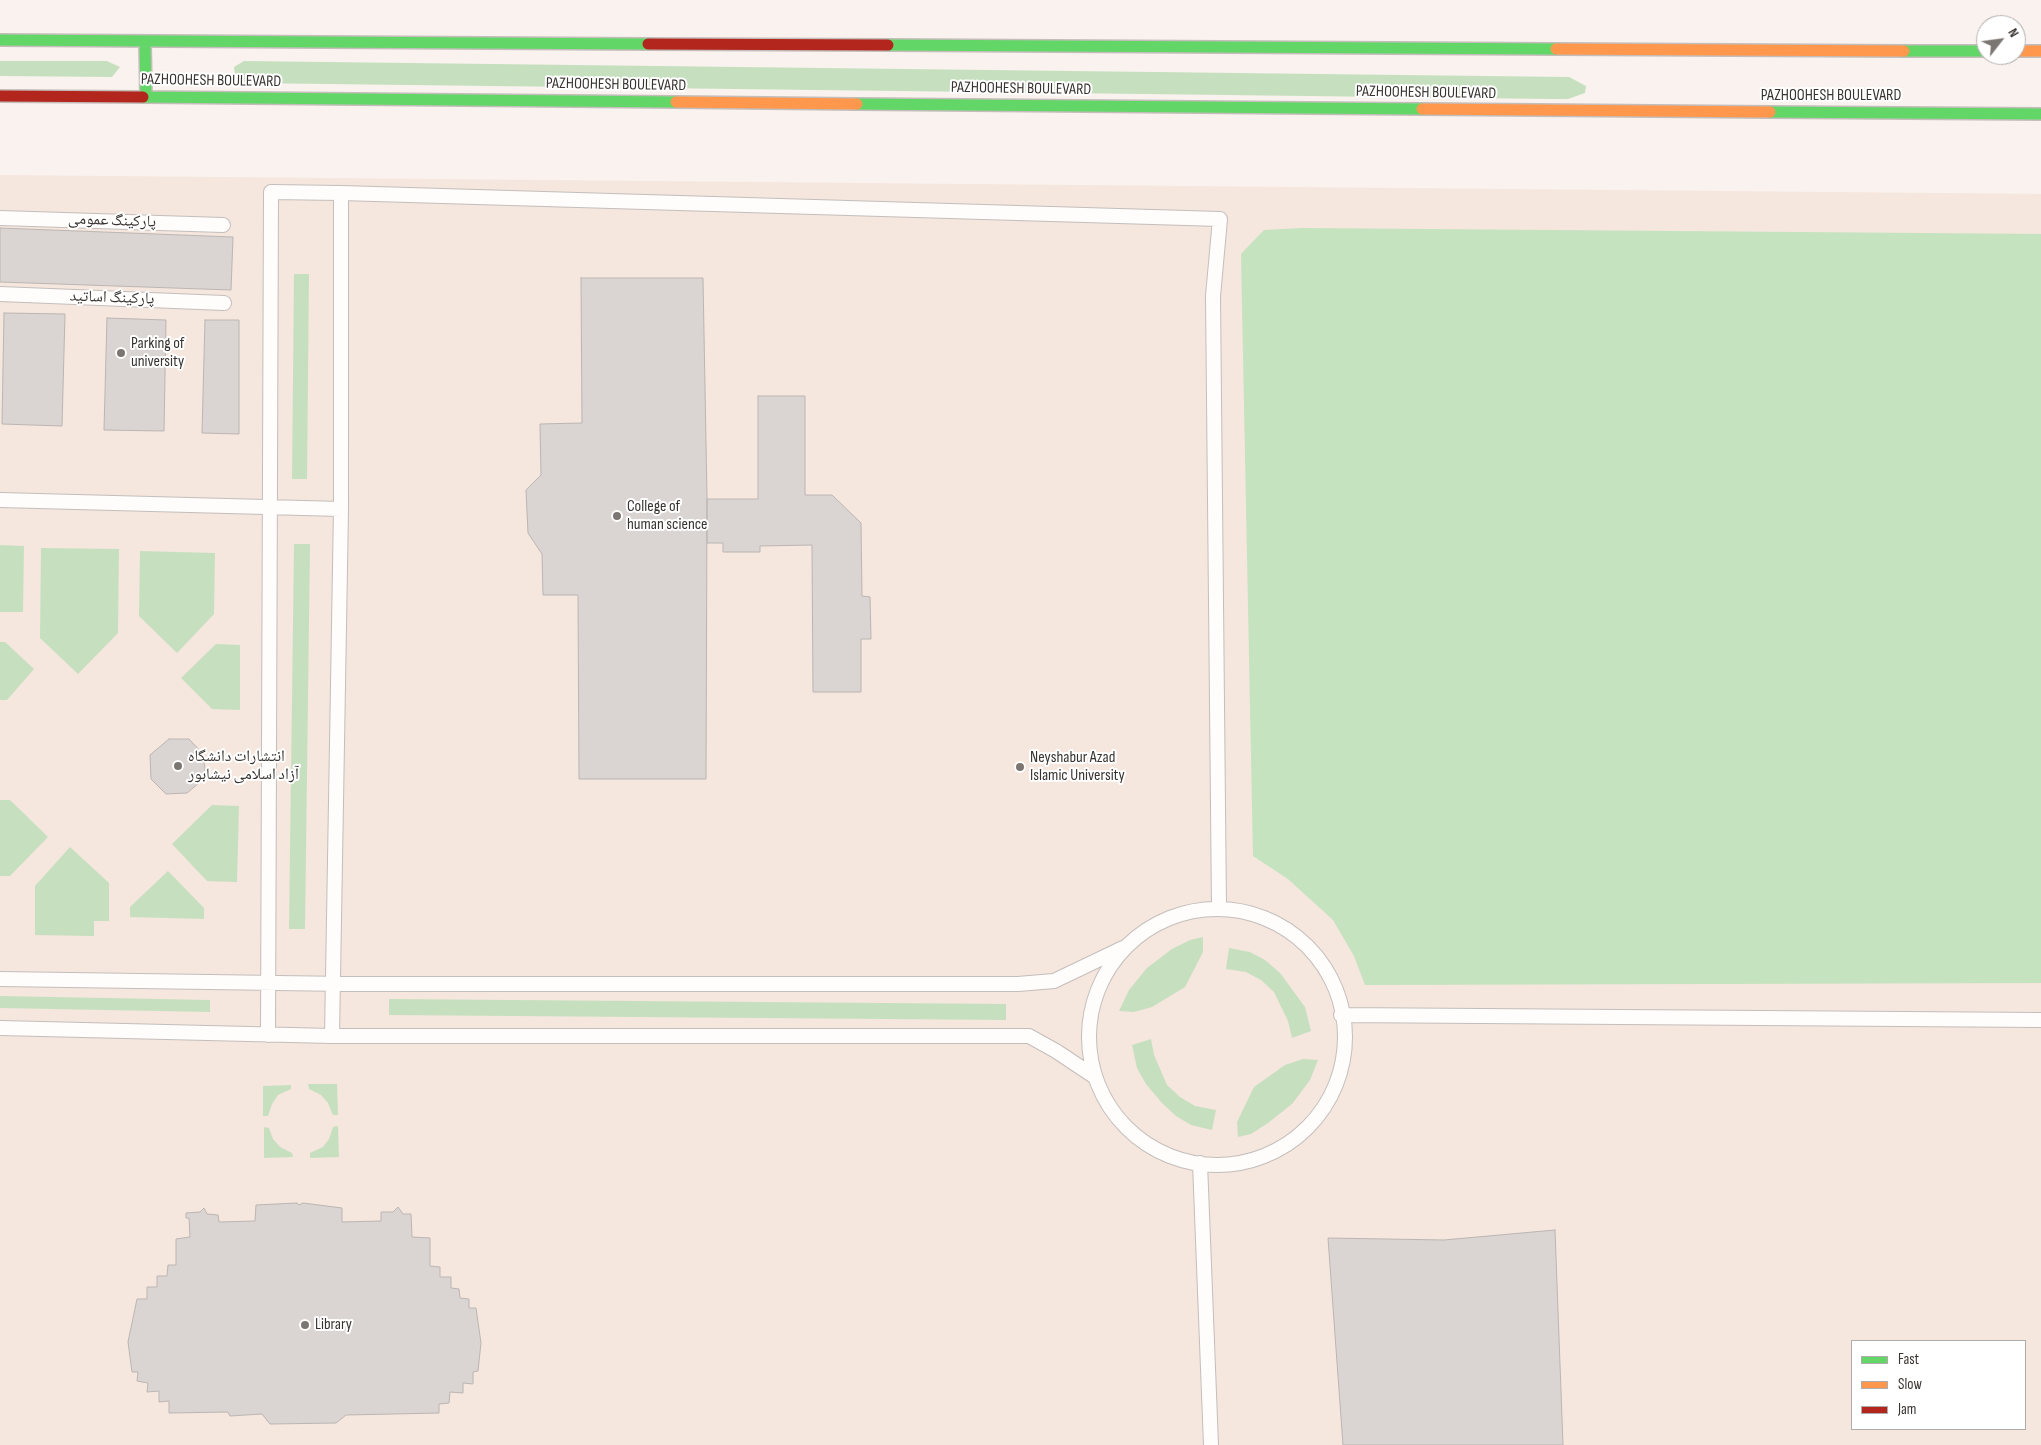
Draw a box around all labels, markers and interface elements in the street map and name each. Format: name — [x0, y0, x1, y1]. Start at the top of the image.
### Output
north arrow — [1976, 15, 2026, 65]
text: N — [2004, 25, 2023, 40]
street label: PAZHOOHESH BOULEVARD — [141, 70, 281, 92]
street label: PAZHOOHESH BOULEVARD — [546, 74, 686, 96]
street label: PAZHOOHESH BOULEVARD — [951, 78, 1091, 100]
street label: PAZHOOHESH BOULEVARD — [1356, 82, 1496, 104]
street label: PAZHOOHESH BOULEVARD — [1761, 86, 1901, 106]
street label: پارکینگ عمومی — [68, 210, 156, 232]
street label: پارکینگ اساتید — [69, 287, 155, 309]
place label: Parking of university — [131, 334, 184, 372]
marker: Parking of university — [115, 347, 127, 359]
place label: College of human science — [627, 497, 708, 535]
marker: College of human science — [611, 510, 623, 522]
place label: انتشارات دانشگاه آزاد اسلامی نیشابور — [188, 747, 299, 785]
place label: Neyshabur Azad Islamic University — [1030, 748, 1125, 786]
marker: انتشارات دانشگاه آزاد اسلامی نیشابور — [172, 760, 184, 772]
marker: Neyshabur Azad Islamic University — [1014, 761, 1026, 773]
place label: Library — [315, 1315, 352, 1335]
marker: Library — [299, 1319, 311, 1331]
legend — [1851, 1340, 2026, 1430]
text: Fast — [1898, 1350, 1919, 1369]
text: Slow — [1898, 1375, 1922, 1394]
text: Jam — [1898, 1400, 1916, 1419]

